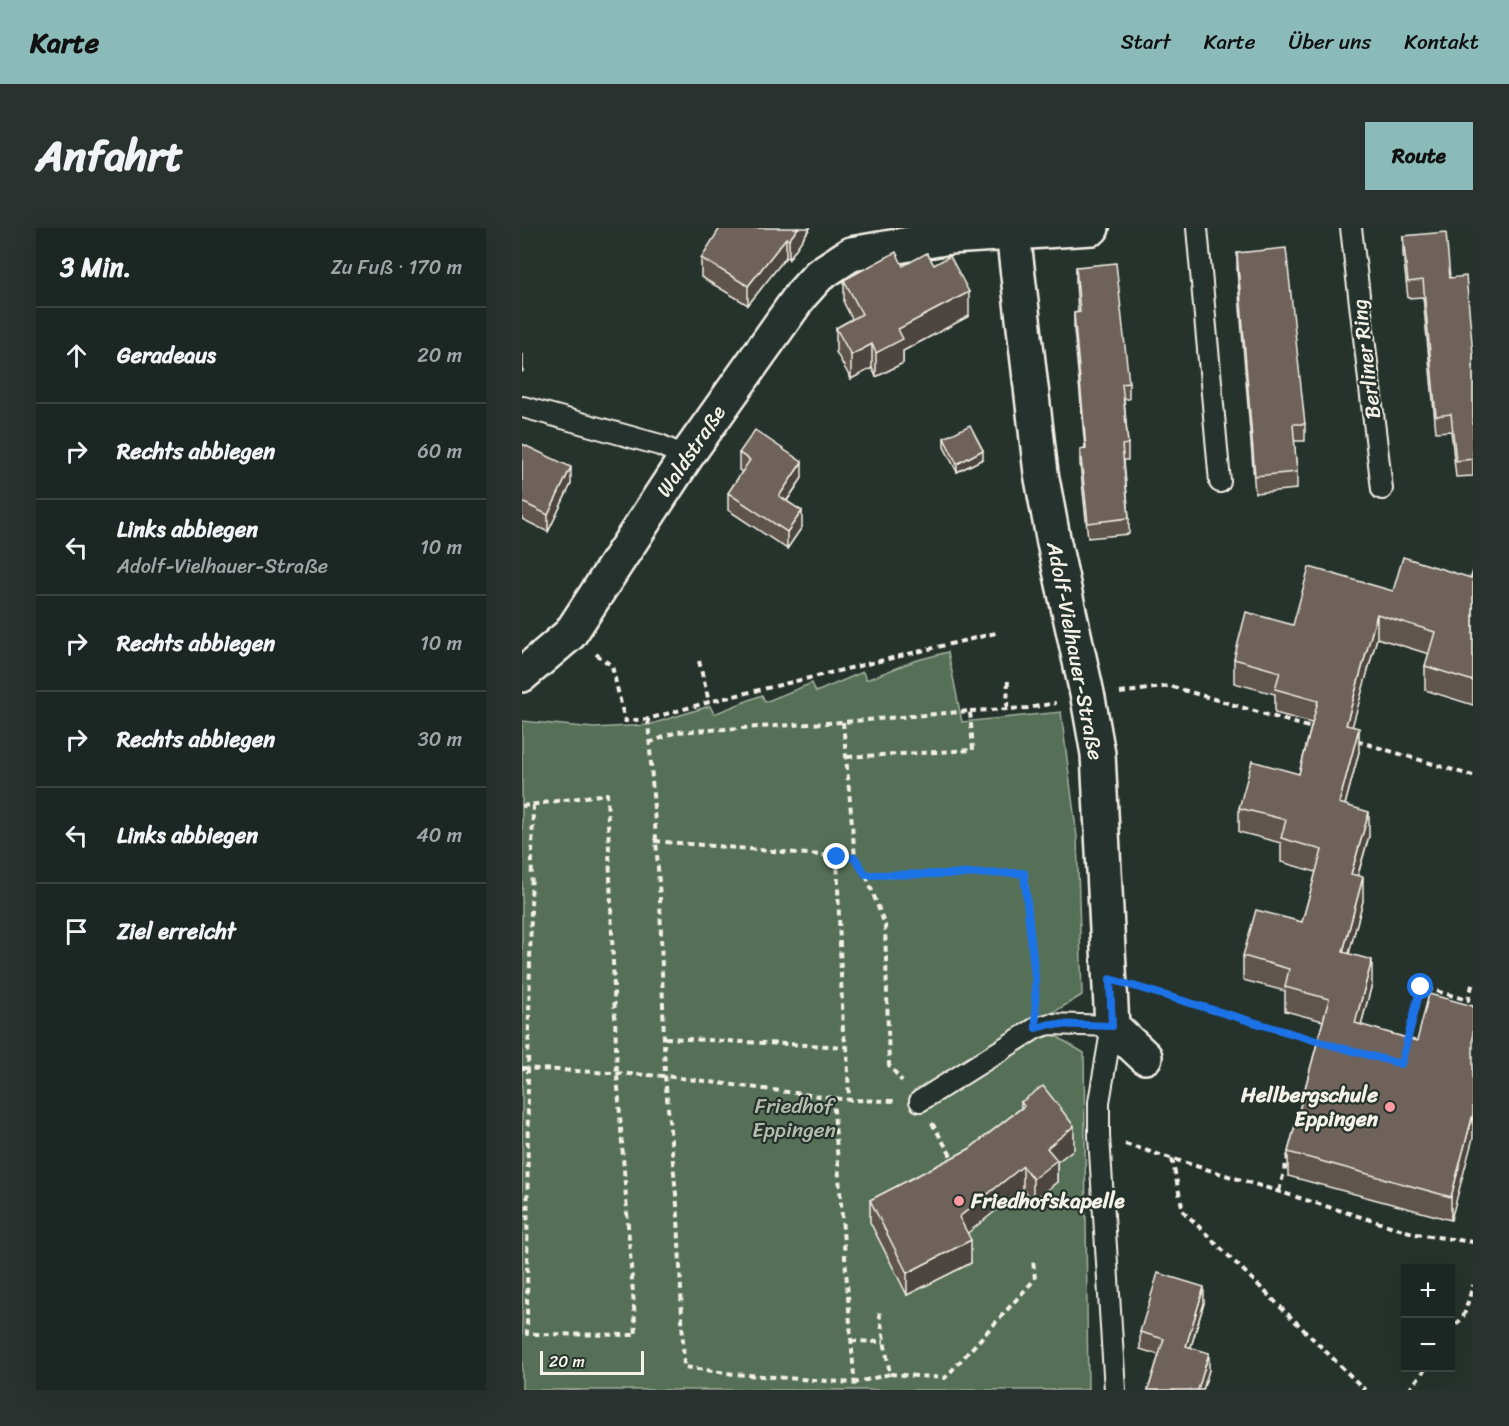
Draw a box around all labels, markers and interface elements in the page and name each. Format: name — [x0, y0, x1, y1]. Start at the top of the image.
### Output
text: Karte — [30, 18, 99, 67]
text: Start — [1121, 23, 1171, 61]
text: Karte — [1204, 23, 1256, 61]
text: Über uns — [1289, 23, 1371, 61]
text: Kontakt — [1404, 23, 1479, 61]
text: Anfahrt — [36, 119, 183, 193]
button: Route — [1365, 122, 1473, 190]
text: 3 Min. — [60, 244, 131, 290]
text: Zu Fuß · 170 m — [331, 250, 462, 285]
street label: Berliner Ring — [1340, 297, 1392, 421]
text: Geradeaus — [117, 336, 216, 375]
text: 20 m — [417, 338, 462, 373]
icon: ahead — [60, 339, 93, 372]
street label: Waldstraße — [646, 397, 736, 505]
text: Rechts abbiegen — [117, 432, 275, 471]
text: 60 m — [417, 434, 462, 469]
icon: right — [60, 435, 93, 468]
text: Links abbiegen — [117, 510, 258, 549]
text: 10 m — [420, 530, 462, 565]
icon: left — [60, 531, 93, 564]
street label: Adolf-Vielhauer-Straße — [1035, 538, 1115, 764]
text: Adolf-Vielhauer-Straße — [117, 549, 328, 584]
text: Rechts abbiegen — [117, 624, 275, 663]
text: 10 m — [420, 626, 462, 661]
icon: right — [60, 627, 93, 660]
text: Rechts abbiegen — [117, 720, 275, 759]
text: 30 m — [418, 722, 462, 757]
icon: right — [60, 723, 93, 756]
text: Links abbiegen — [117, 816, 258, 855]
text: 40 m — [416, 818, 462, 853]
icon: left — [60, 819, 93, 852]
route end — [823, 843, 849, 869]
text: Ziel erreicht — [117, 912, 236, 951]
icon: arrive — [60, 915, 93, 948]
route start — [1407, 973, 1433, 999]
place label: Hellbergschule Eppingen — [1240, 1076, 1379, 1138]
park label: Friedhof Eppingen — [752, 1087, 836, 1149]
marker: Hellbergschule Eppingen — [1383, 1100, 1397, 1114]
place label: Friedhofskapelle — [970, 1182, 1126, 1220]
marker: Friedhofskapelle — [952, 1194, 966, 1208]
map controls — [1401, 1264, 1455, 1372]
button: + — [1401, 1264, 1455, 1318]
button: − — [1401, 1318, 1455, 1372]
text: 20 m — [549, 1347, 585, 1376]
scale bar — [540, 1348, 644, 1376]

